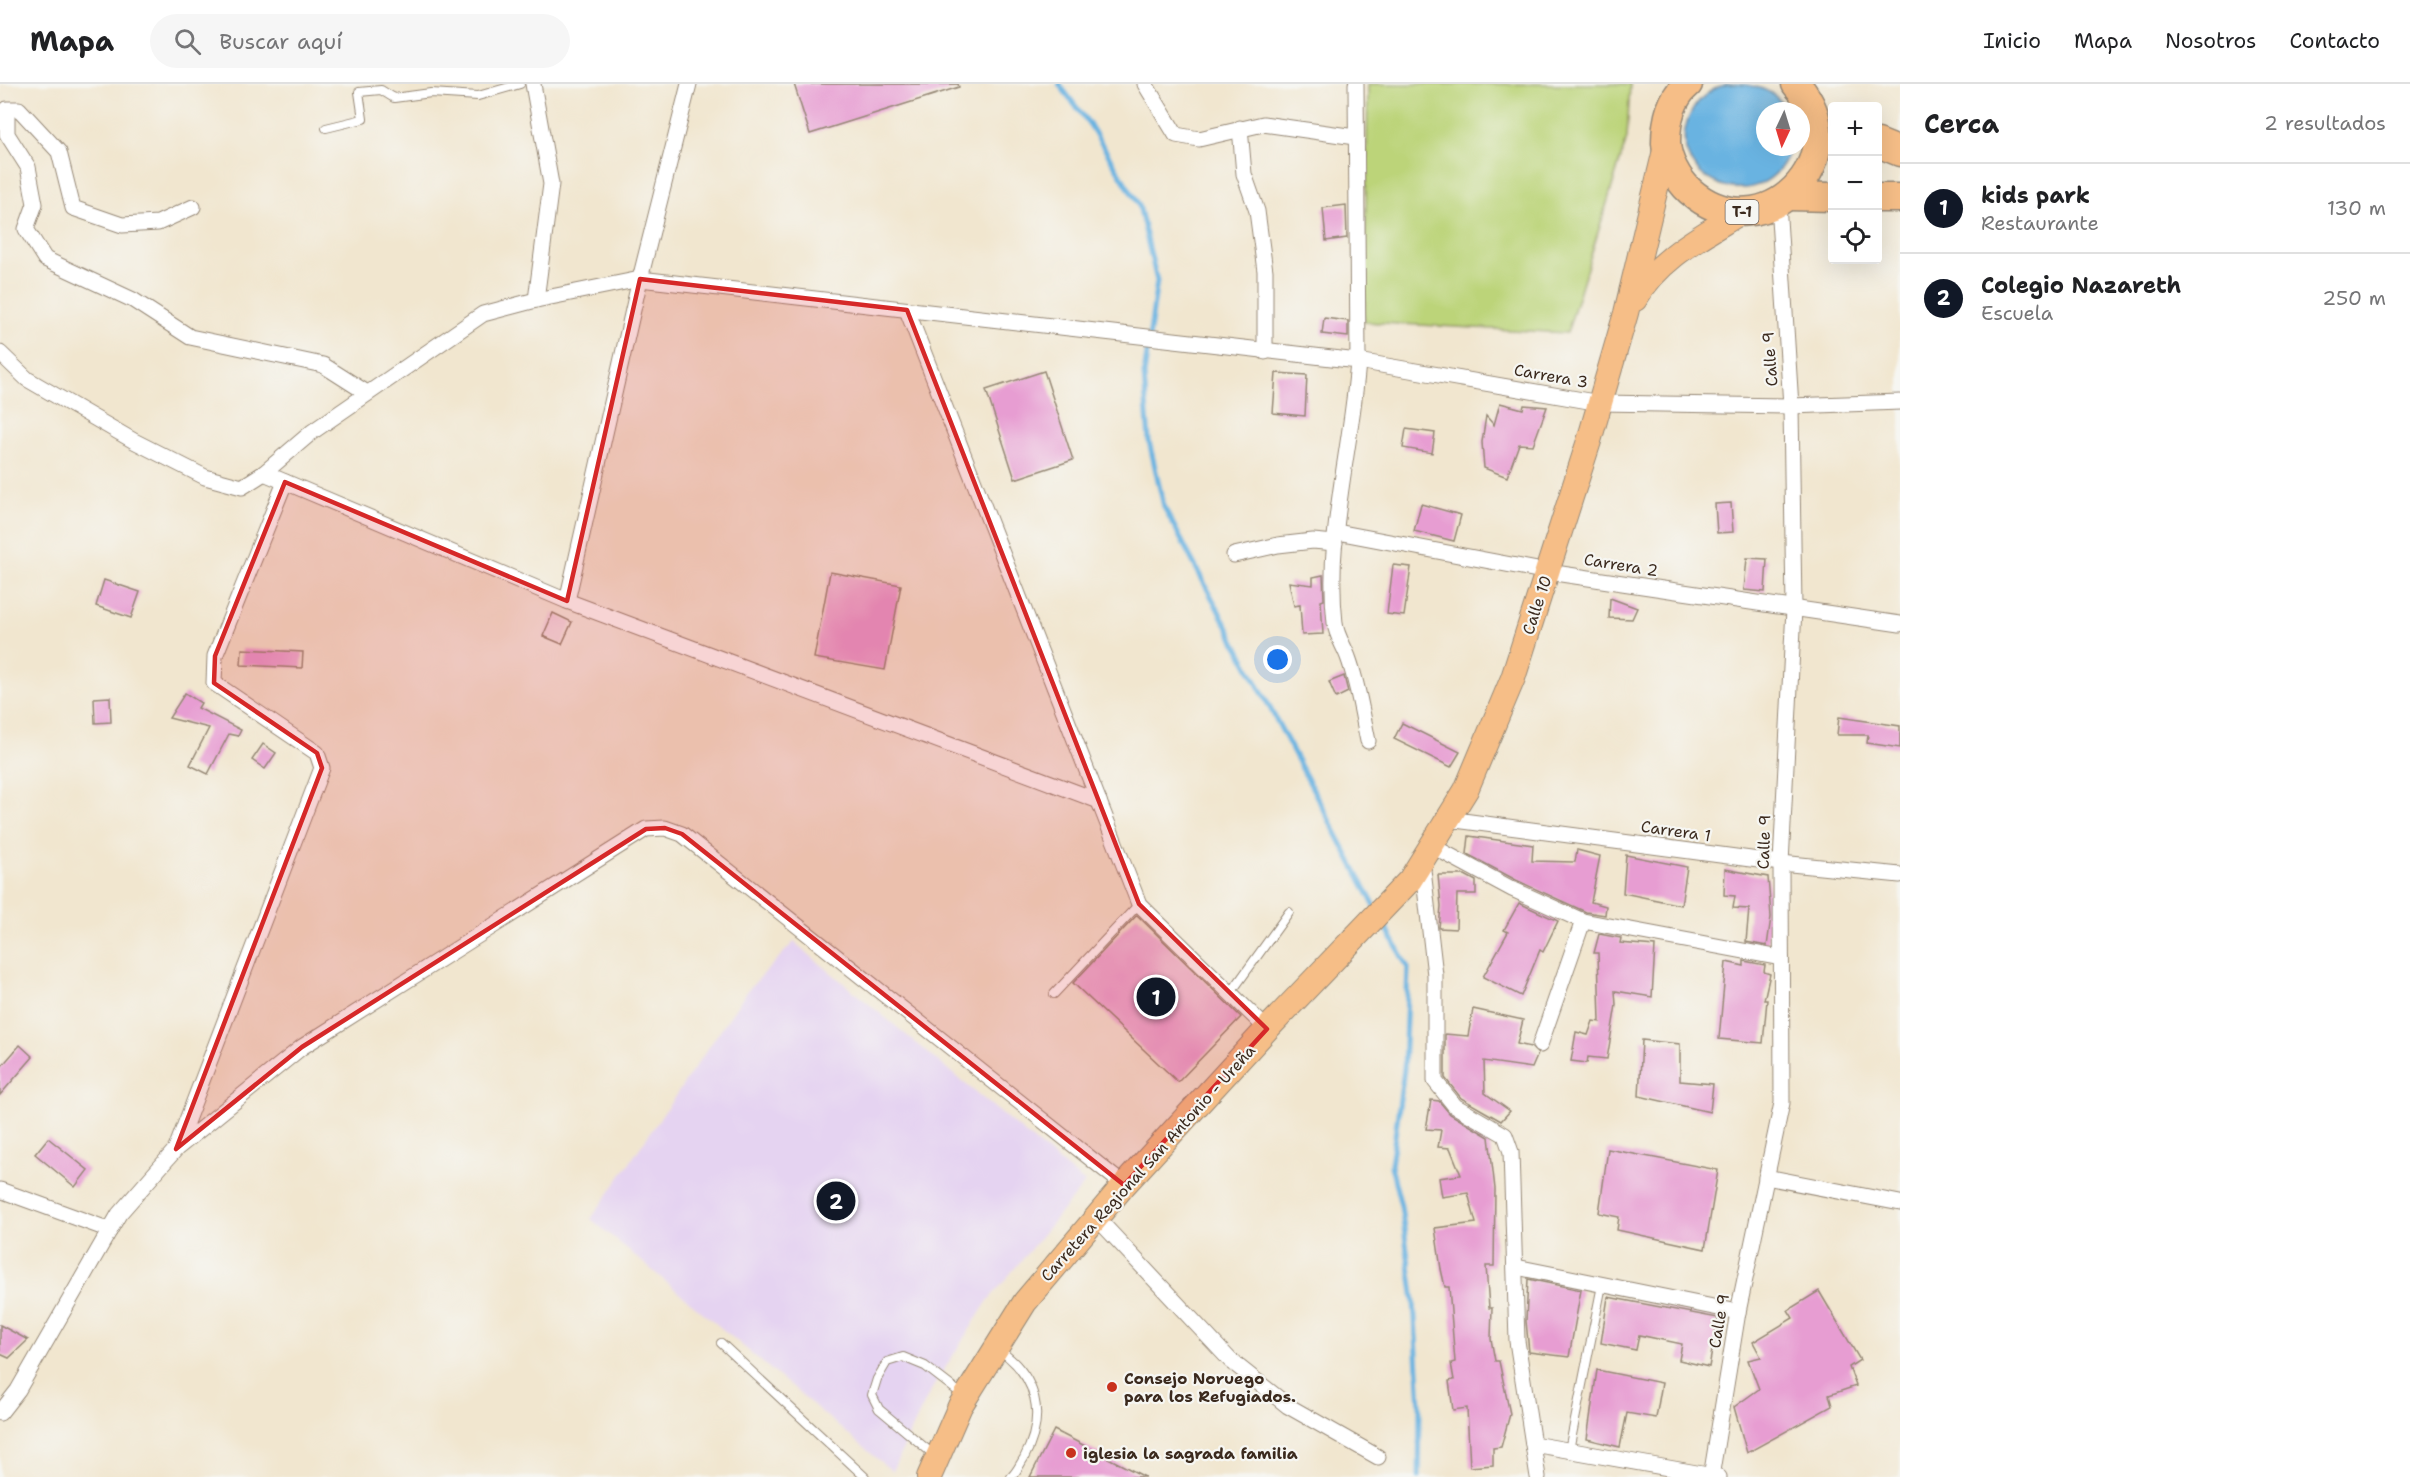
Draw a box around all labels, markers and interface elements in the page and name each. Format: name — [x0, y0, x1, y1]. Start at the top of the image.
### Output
search box — [150, 14, 570, 68]
text: Mapa — [30, 22, 114, 60]
icon: search — [171, 25, 204, 58]
text: Buscar aquí — [219, 27, 342, 56]
text: Inicio — [1983, 27, 2041, 55]
text: Mapa — [2074, 27, 2132, 55]
text: Nosotros — [2165, 27, 2256, 55]
text: Contacto — [2289, 27, 2380, 55]
north arrow — [1756, 102, 1810, 156]
map controls — [1828, 102, 1882, 264]
button: + — [1828, 102, 1882, 156]
text: Cerca — [1924, 106, 1999, 141]
text: 2 resultados — [2264, 110, 2386, 136]
button: − — [1828, 156, 1882, 210]
text: kids park — [1981, 181, 2090, 210]
text: 1 — [1939, 195, 1948, 221]
text: 130 m — [2327, 195, 2386, 221]
road number: T-1 — [1726, 200, 1758, 224]
button: locate — [1828, 210, 1882, 264]
text: Restaurante — [1981, 210, 2099, 236]
text: Colegio Nazareth — [1981, 271, 2181, 300]
text: 2 — [1937, 285, 1951, 311]
text: 250 m — [2322, 285, 2386, 311]
text: Escuela — [1981, 300, 2053, 326]
street label: Calle 9 — [1758, 331, 1782, 387]
street label: Carrera 3 — [1512, 359, 1590, 393]
street label: Carrera 2 — [1582, 549, 1660, 581]
street label: Calle 10 — [1518, 573, 1556, 637]
your location — [1263, 645, 1292, 674]
street label: Calle 9 — [1753, 814, 1775, 870]
street label: Carrera 1 — [1640, 816, 1712, 846]
pin: 1 — [1136, 974, 1176, 1020]
street label: Carretera Regional San Antonio - Ureña — [1036, 1040, 1260, 1286]
pin: 2 — [816, 1178, 856, 1224]
street label: Calle 9 — [1704, 1292, 1734, 1350]
place label: Consejo Noruego para los Refugiados. — [1124, 1368, 1296, 1407]
marker: Consejo Noruego para los Refugiados. — [1105, 1380, 1119, 1394]
place label: iglesia la sagrada familia — [1083, 1443, 1298, 1464]
marker: iglesia la sagrada familia — [1064, 1446, 1078, 1460]

